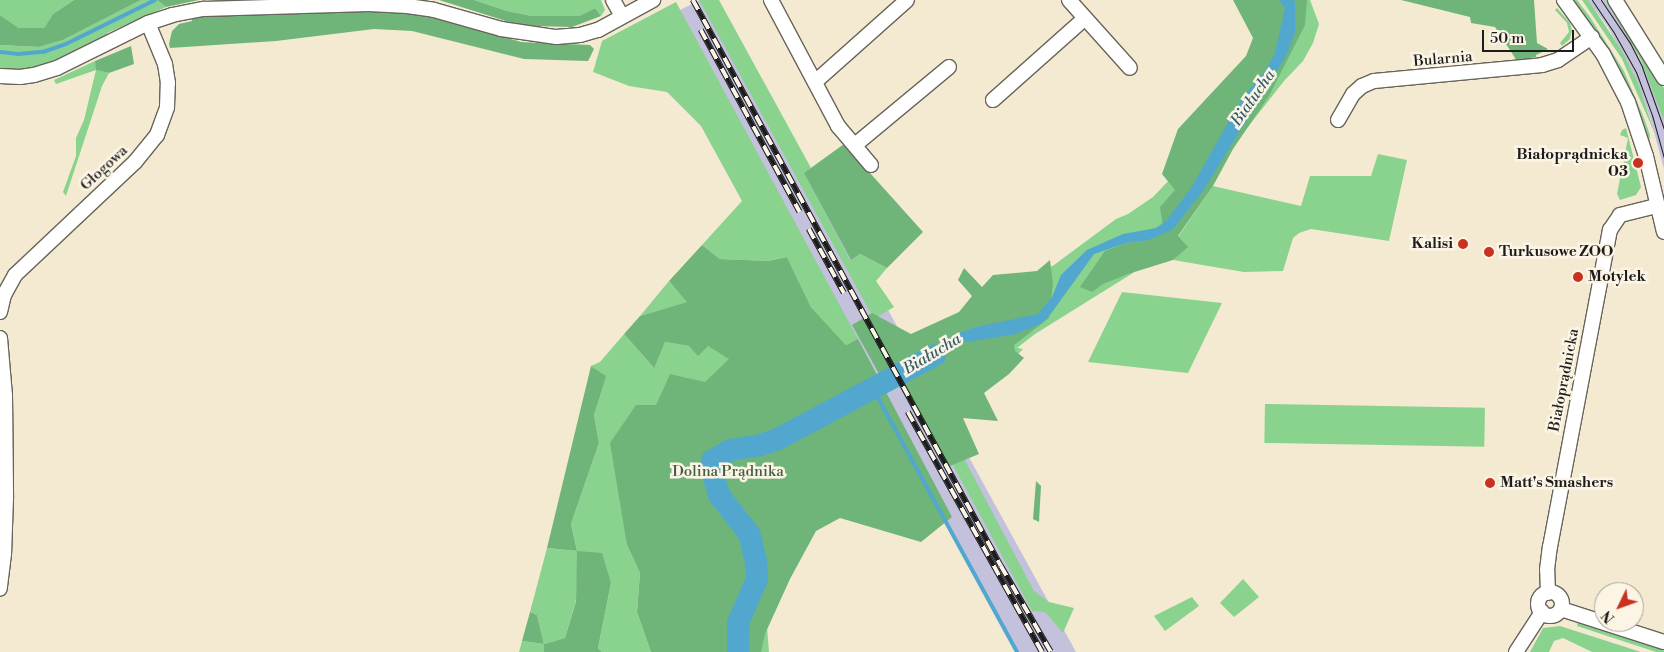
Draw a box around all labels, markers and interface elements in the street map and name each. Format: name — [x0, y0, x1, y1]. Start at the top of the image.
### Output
scale bar — [1484, 20, 1576, 52]
text: 50 m — [1490, 29, 1524, 48]
street label: Bularnia — [1413, 47, 1473, 71]
water label: Białucha — [1227, 66, 1279, 130]
street label: Głogowa — [77, 142, 131, 194]
place label: Białoprądnicka 03 — [1516, 145, 1628, 180]
marker: Białoprądnicka 03 — [1632, 157, 1644, 169]
place label: Kalisi — [1411, 235, 1453, 253]
marker: Kalisi — [1457, 238, 1469, 250]
place label: Turkusowe ZOO — [1499, 243, 1613, 261]
marker: Turkusowe ZOO — [1483, 246, 1495, 258]
place label: Motylek — [1588, 268, 1646, 286]
marker: Motylek — [1572, 271, 1584, 283]
street label: Białoprądnicka — [1545, 327, 1583, 433]
water label: Białucha — [900, 329, 964, 379]
park label: Dolina Prądnika — [672, 463, 784, 481]
place label: Matt's Smashers — [1500, 474, 1613, 492]
marker: Matt's Smashers — [1484, 477, 1496, 489]
north arrow — [1594, 582, 1644, 632]
text: N — [1598, 606, 1619, 627]

